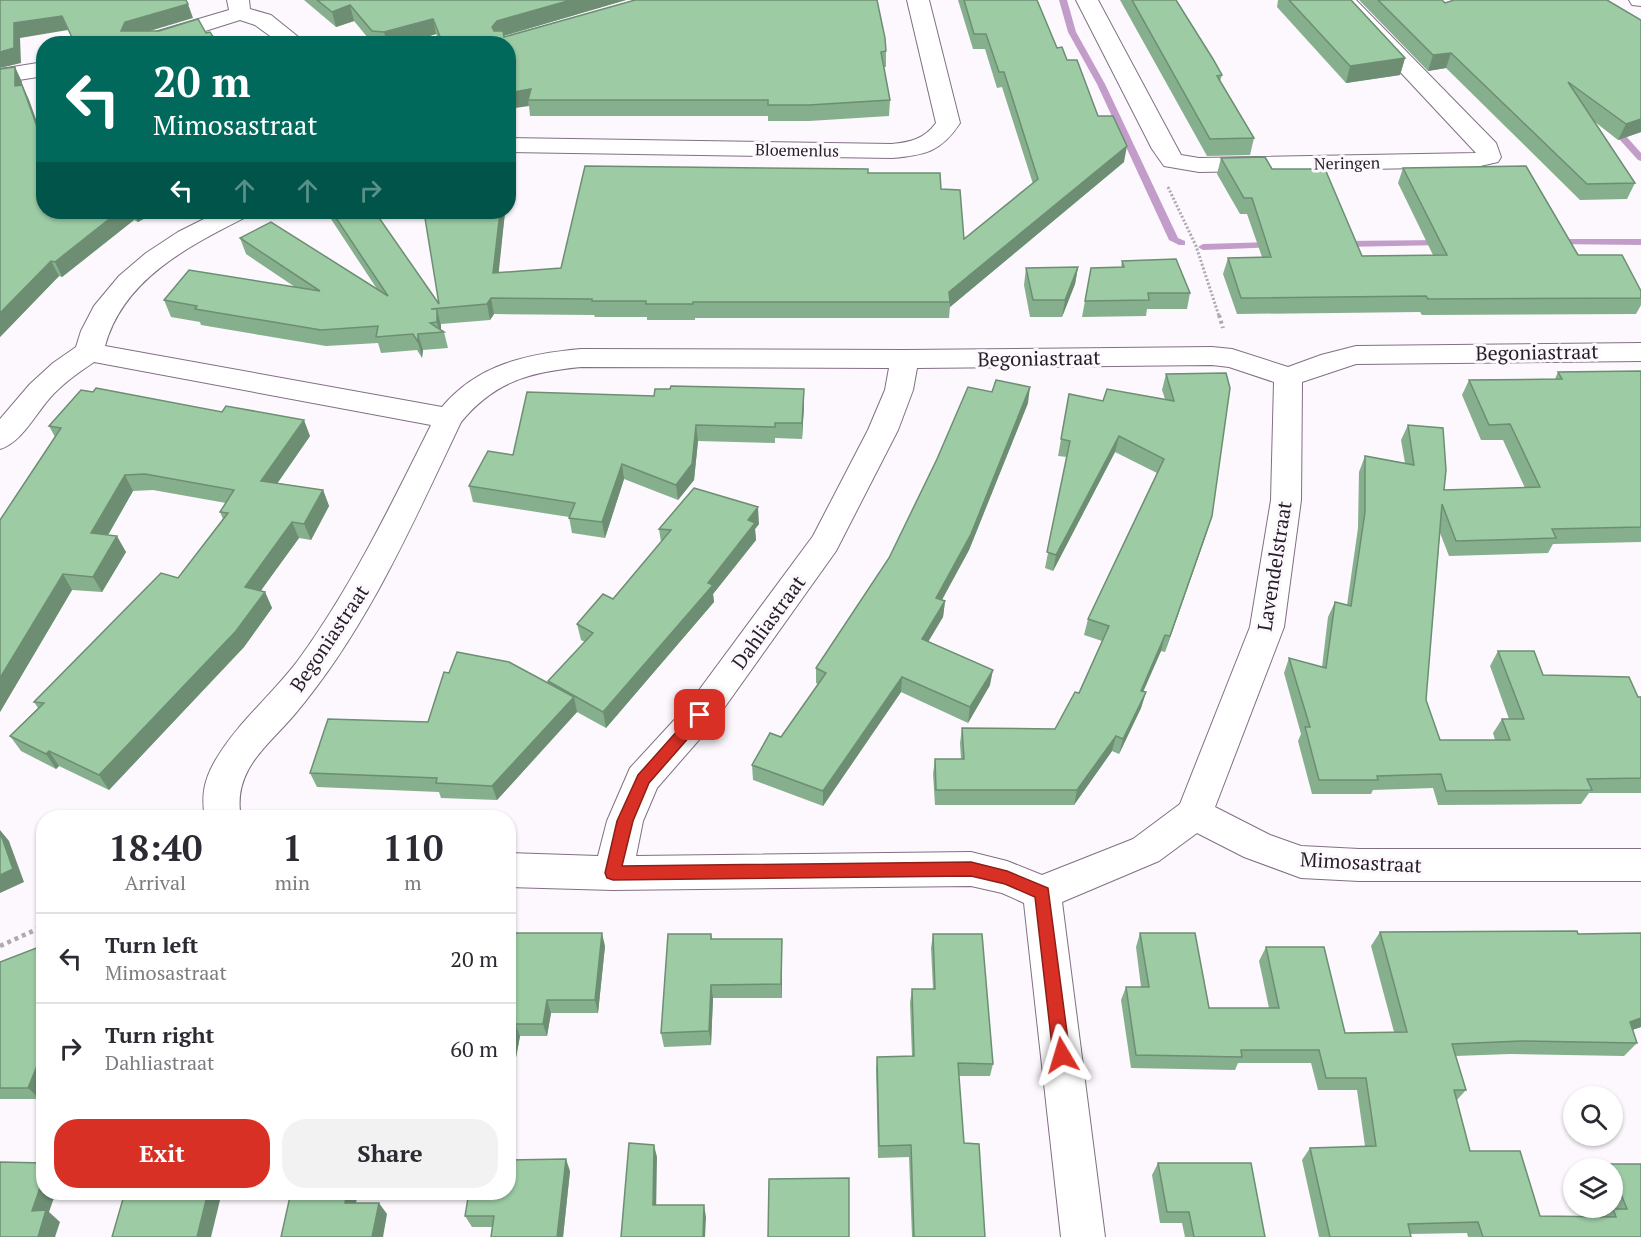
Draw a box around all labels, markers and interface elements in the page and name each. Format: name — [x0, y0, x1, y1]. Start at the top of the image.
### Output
text: 20 m — [153, 53, 251, 109]
icon: left — [54, 60, 132, 138]
text: Mimosastraat — [153, 107, 317, 143]
street label: Bloemenlus — [755, 138, 839, 162]
street label: Neringen — [1314, 151, 1381, 175]
icon: left — [165, 174, 198, 207]
icon: ahead — [228, 174, 261, 207]
icon: ahead — [291, 174, 324, 207]
icon: right — [354, 174, 387, 207]
street label: Begoniastraat — [1475, 337, 1599, 367]
street label: Begoniastraat — [977, 343, 1101, 373]
street label: Lavendelstraat — [1250, 498, 1298, 633]
street label: Dahliastraat — [725, 569, 811, 674]
street label: Begoniastraat — [283, 579, 375, 697]
pin — [674, 689, 725, 740]
icon: arrive — [683, 698, 716, 731]
text: 18:40 — [109, 824, 202, 871]
text: 1 — [282, 824, 303, 871]
text: 110 — [382, 824, 443, 871]
street label: Mimosastraat — [1299, 845, 1423, 879]
text: Arrival — [125, 869, 186, 896]
text: min — [275, 869, 310, 896]
text: m — [404, 869, 422, 896]
text: Turn left — [105, 930, 198, 959]
icon: left — [54, 942, 87, 975]
text: 20 m — [450, 944, 498, 973]
text: Mimosastraat — [105, 959, 227, 986]
text: Turn right — [105, 1020, 214, 1049]
position arrow — [1030, 1023, 1094, 1087]
icon: right — [54, 1032, 87, 1065]
text: 60 m — [450, 1034, 498, 1063]
text: Dahliastraat — [105, 1049, 215, 1076]
map controls — [1563, 1086, 1623, 1218]
button: search — [1563, 1086, 1623, 1146]
button: Exit — [54, 1119, 270, 1188]
button: Share — [282, 1119, 498, 1188]
button: layers — [1563, 1158, 1623, 1218]

